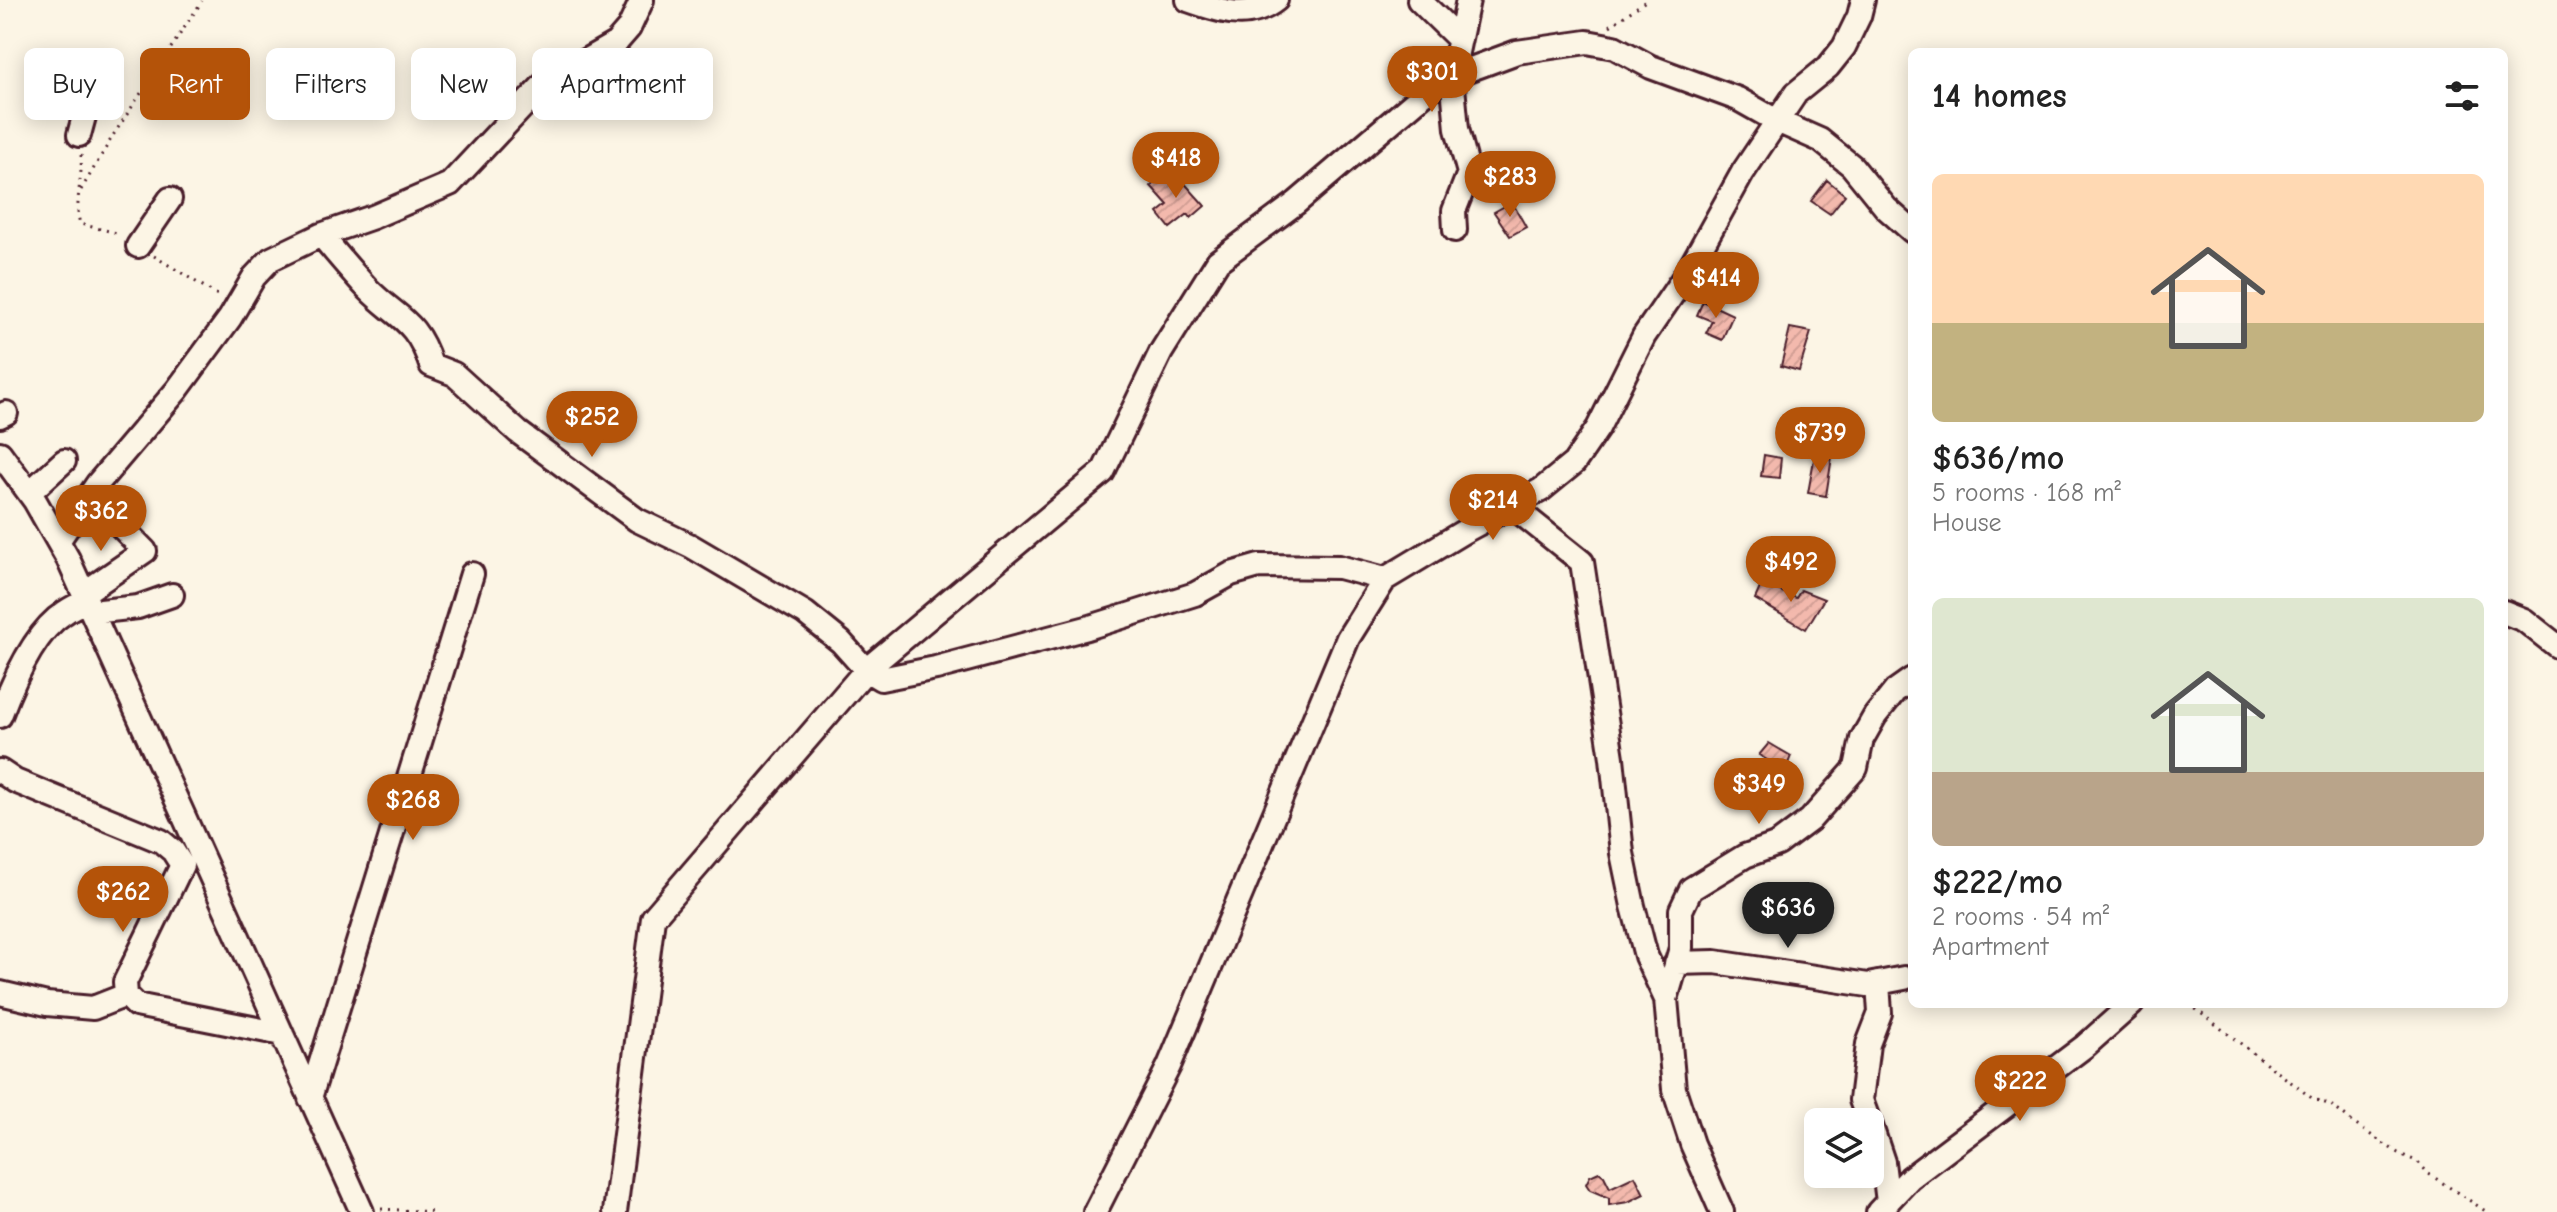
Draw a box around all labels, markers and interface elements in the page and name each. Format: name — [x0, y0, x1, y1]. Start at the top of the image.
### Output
pin: $301 — [1385, 46, 1479, 114]
chip: Buy — [24, 48, 124, 120]
chip: Rent — [140, 48, 250, 120]
chip: Filters — [266, 48, 395, 120]
chip: New — [411, 48, 516, 120]
chip: Apartment — [532, 48, 713, 120]
text: $301 — [1405, 57, 1459, 87]
icon: filters — [2440, 74, 2484, 118]
text: 14 homes — [1932, 76, 2067, 116]
pin: $418 — [1129, 132, 1223, 200]
text: $418 — [1150, 143, 1202, 173]
pin: $283 — [1463, 151, 1557, 219]
text: $283 — [1483, 162, 1537, 192]
icon: home — [2136, 226, 2280, 370]
pin: $414 — [1669, 252, 1763, 320]
text: $414 — [1691, 263, 1741, 293]
pin: $252 — [545, 391, 639, 459]
text: $252 — [564, 402, 620, 432]
pin: $739 — [1773, 407, 1867, 475]
text: $739 — [1793, 418, 1847, 448]
text: $636/mo — [1932, 438, 2064, 478]
pin: $214 — [1446, 474, 1540, 542]
text: 5 rooms · 168 m² — [1932, 478, 2121, 508]
pin: $362 — [54, 485, 148, 553]
text: $214 — [1468, 485, 1518, 515]
text: $362 — [73, 496, 129, 526]
text: House — [1932, 508, 2002, 538]
pin: $492 — [1744, 536, 1838, 604]
text: $492 — [1764, 547, 1818, 577]
icon: home — [2136, 650, 2280, 794]
pin: $349 — [1712, 758, 1806, 826]
text: $349 — [1732, 769, 1786, 799]
pin: $268 — [366, 774, 460, 842]
text: $268 — [385, 785, 441, 815]
text: $222/mo — [1932, 862, 2063, 902]
pin: $262 — [76, 866, 170, 934]
text: $262 — [95, 877, 151, 907]
pin: $636 — [1741, 882, 1835, 950]
text: $636 — [1760, 893, 1816, 923]
text: 2 rooms · 54 m² — [1932, 902, 2109, 932]
text: Apartment — [1932, 932, 2048, 962]
pin: $222 — [1973, 1055, 2067, 1123]
text: $222 — [1993, 1066, 2047, 1096]
map controls — [1804, 1108, 1884, 1188]
button: layers — [1804, 1108, 1884, 1188]

